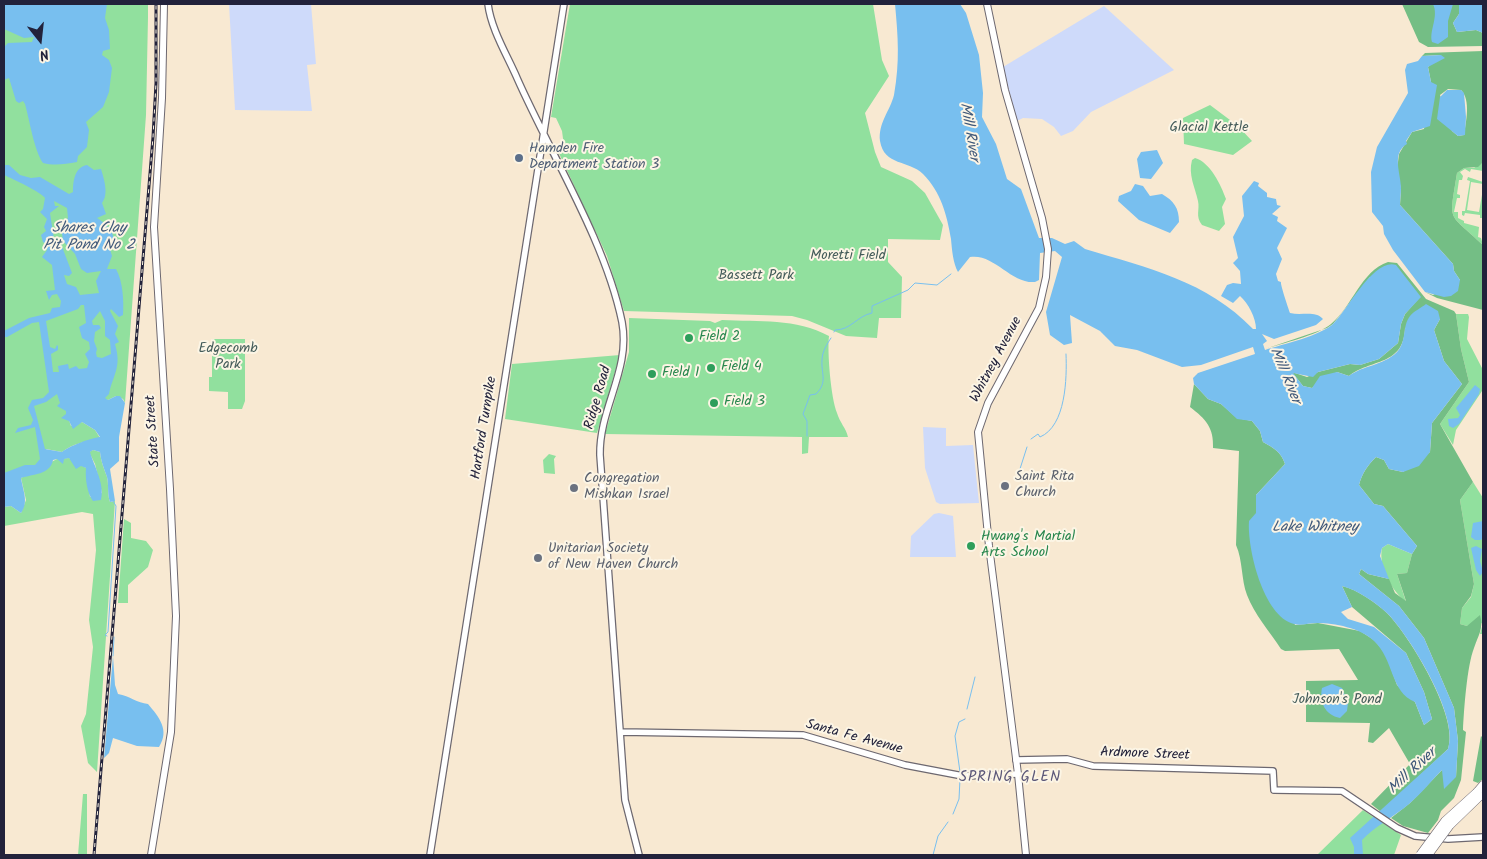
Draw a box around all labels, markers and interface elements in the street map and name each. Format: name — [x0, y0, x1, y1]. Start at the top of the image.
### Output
north arrow — [15, 15, 65, 65]
text: N — [37, 43, 51, 66]
water label: Mill River — [954, 101, 982, 163]
park label: Glacial Kettle — [1170, 121, 1248, 137]
place label: Hamden Fire Department Station 3 — [529, 142, 659, 174]
marker: Hamden Fire Department Station 3 — [513, 152, 525, 164]
water label: Shares Clay Pit Pond No 2 — [43, 220, 135, 255]
park label: Moretti Field — [810, 249, 886, 265]
park label: Bassett Park — [718, 269, 794, 285]
street label: Whitney Avenue — [967, 314, 1027, 406]
place label: Field 2 — [699, 330, 740, 346]
marker: Field 2 — [683, 332, 695, 344]
park label: Edgecomb Park — [198, 342, 258, 374]
water label: Mill River — [1264, 345, 1304, 407]
place label: Field 4 — [721, 360, 762, 376]
marker: Field 4 — [705, 362, 717, 374]
street label: Ridge Road — [582, 364, 616, 432]
place label: Field 1 — [662, 366, 699, 382]
marker: Field 1 — [646, 368, 658, 380]
street label: Hartford Turnpike — [469, 375, 501, 481]
street label: State Street — [143, 394, 165, 468]
place label: Field 3 — [724, 395, 765, 411]
marker: Field 3 — [708, 397, 720, 409]
place label: Saint Rita Church — [1015, 470, 1074, 502]
place label: Congregation Mishkan Israel — [584, 472, 669, 504]
marker: Saint Rita Church — [999, 480, 1011, 492]
marker: Congregation Mishkan Israel — [568, 482, 580, 494]
water label: Lake Whitney — [1272, 519, 1358, 537]
place label: Hwang's Martial Arts School — [981, 530, 1075, 562]
marker: Hwang's Martial Arts School — [965, 540, 977, 552]
place label: Unitarian Society of New Haven Church — [548, 542, 678, 574]
marker: Unitarian Society of New Haven Church — [532, 552, 544, 564]
park label: Johnson's Pond — [1292, 693, 1382, 709]
street label: Santa Fe Avenue — [804, 717, 904, 759]
street label: Ardmore Street — [1100, 745, 1190, 765]
water label: Mill River — [1385, 745, 1441, 799]
district label: SPRING GLEN — [958, 769, 1062, 787]

